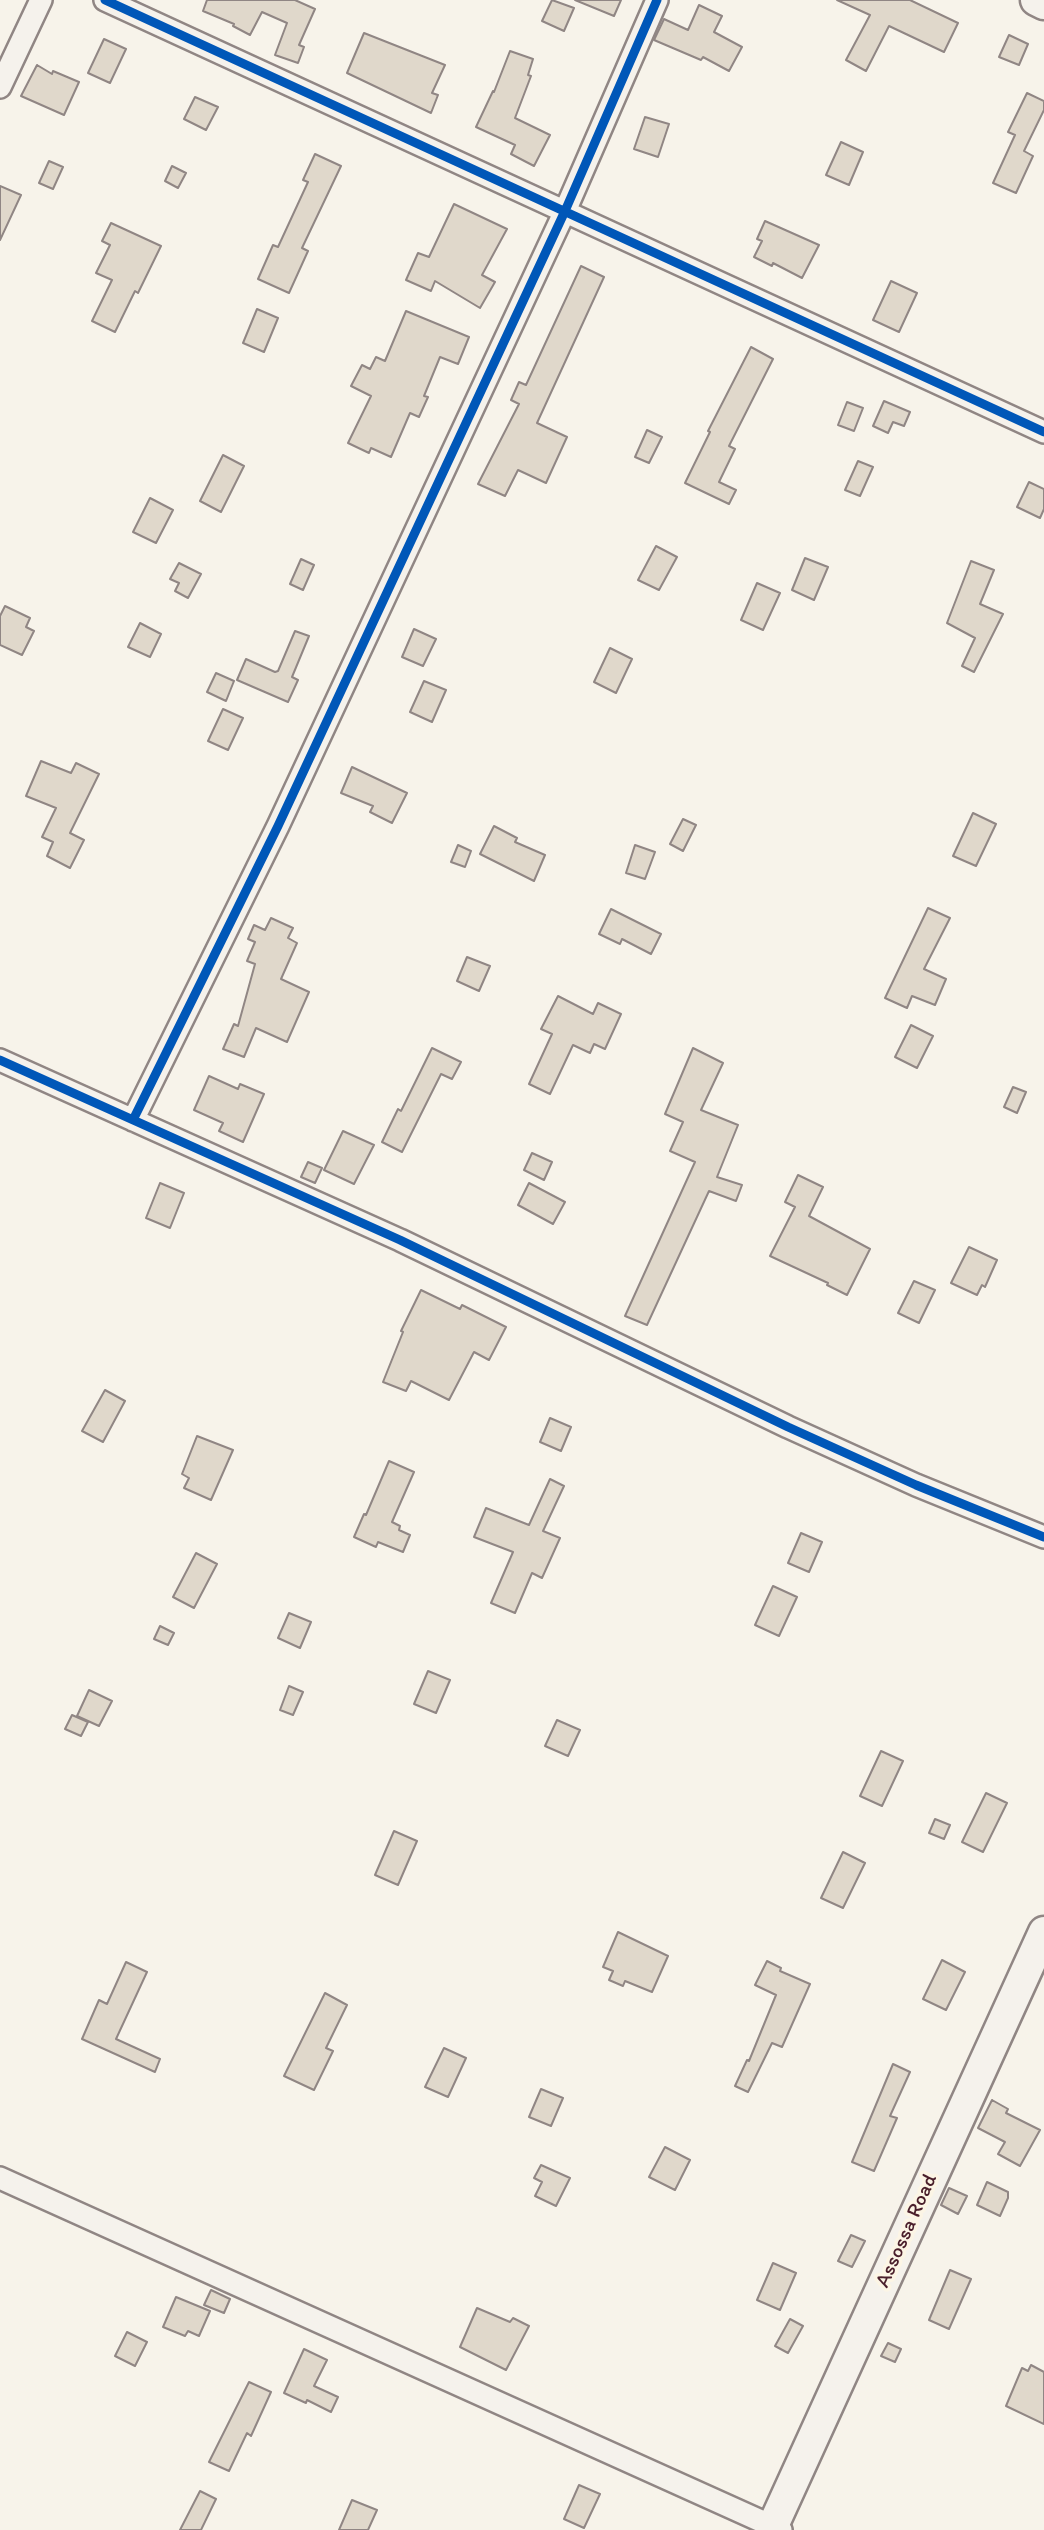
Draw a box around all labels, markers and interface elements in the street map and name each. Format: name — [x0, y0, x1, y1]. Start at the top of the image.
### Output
street label: Assossa Road — [871, 2170, 943, 2292]

